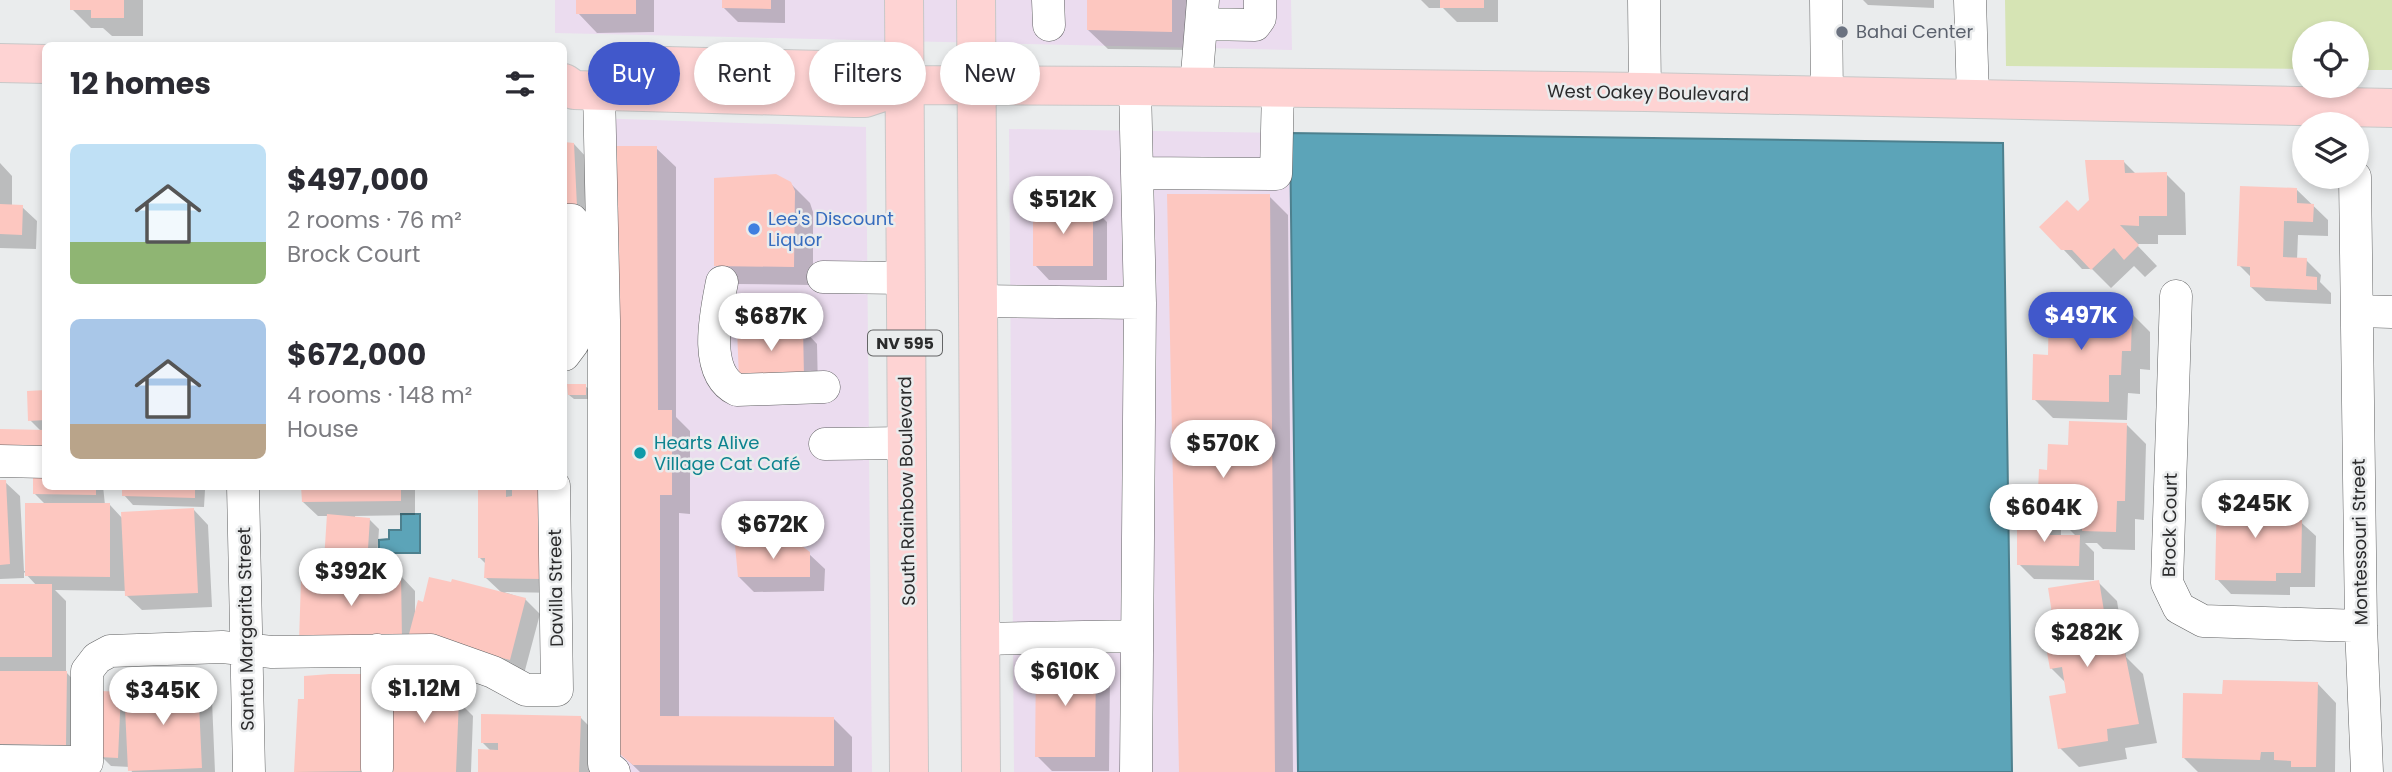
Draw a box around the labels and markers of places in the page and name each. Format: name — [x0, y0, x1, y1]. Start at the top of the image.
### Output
place label: Bahai Center — [1856, 19, 1973, 44]
marker: Bahai Center — [1834, 24, 1850, 40]
pin: $512K — [1014, 176, 1112, 236]
place label: Lee's Discount Liquor — [768, 206, 894, 252]
marker: Lee's Discount Liquor — [746, 221, 762, 237]
pin: $497K — [2032, 292, 2130, 352]
pin: $687K — [722, 294, 820, 353]
pin: $570K — [1174, 420, 1272, 480]
place label: Hearts Alive Village Cat Café — [654, 430, 800, 476]
marker: Hearts Alive Village Cat Café — [632, 445, 648, 461]
pin: $245K — [2206, 480, 2304, 540]
pin: $604K — [1995, 484, 2093, 544]
pin: $672K — [724, 502, 822, 561]
pin: $392K — [302, 548, 400, 608]
pin: $282K — [2038, 610, 2136, 669]
pin: $610K — [1016, 648, 1114, 708]
pin: $1.12M — [367, 666, 481, 725]
pin: $345K — [114, 668, 212, 727]

